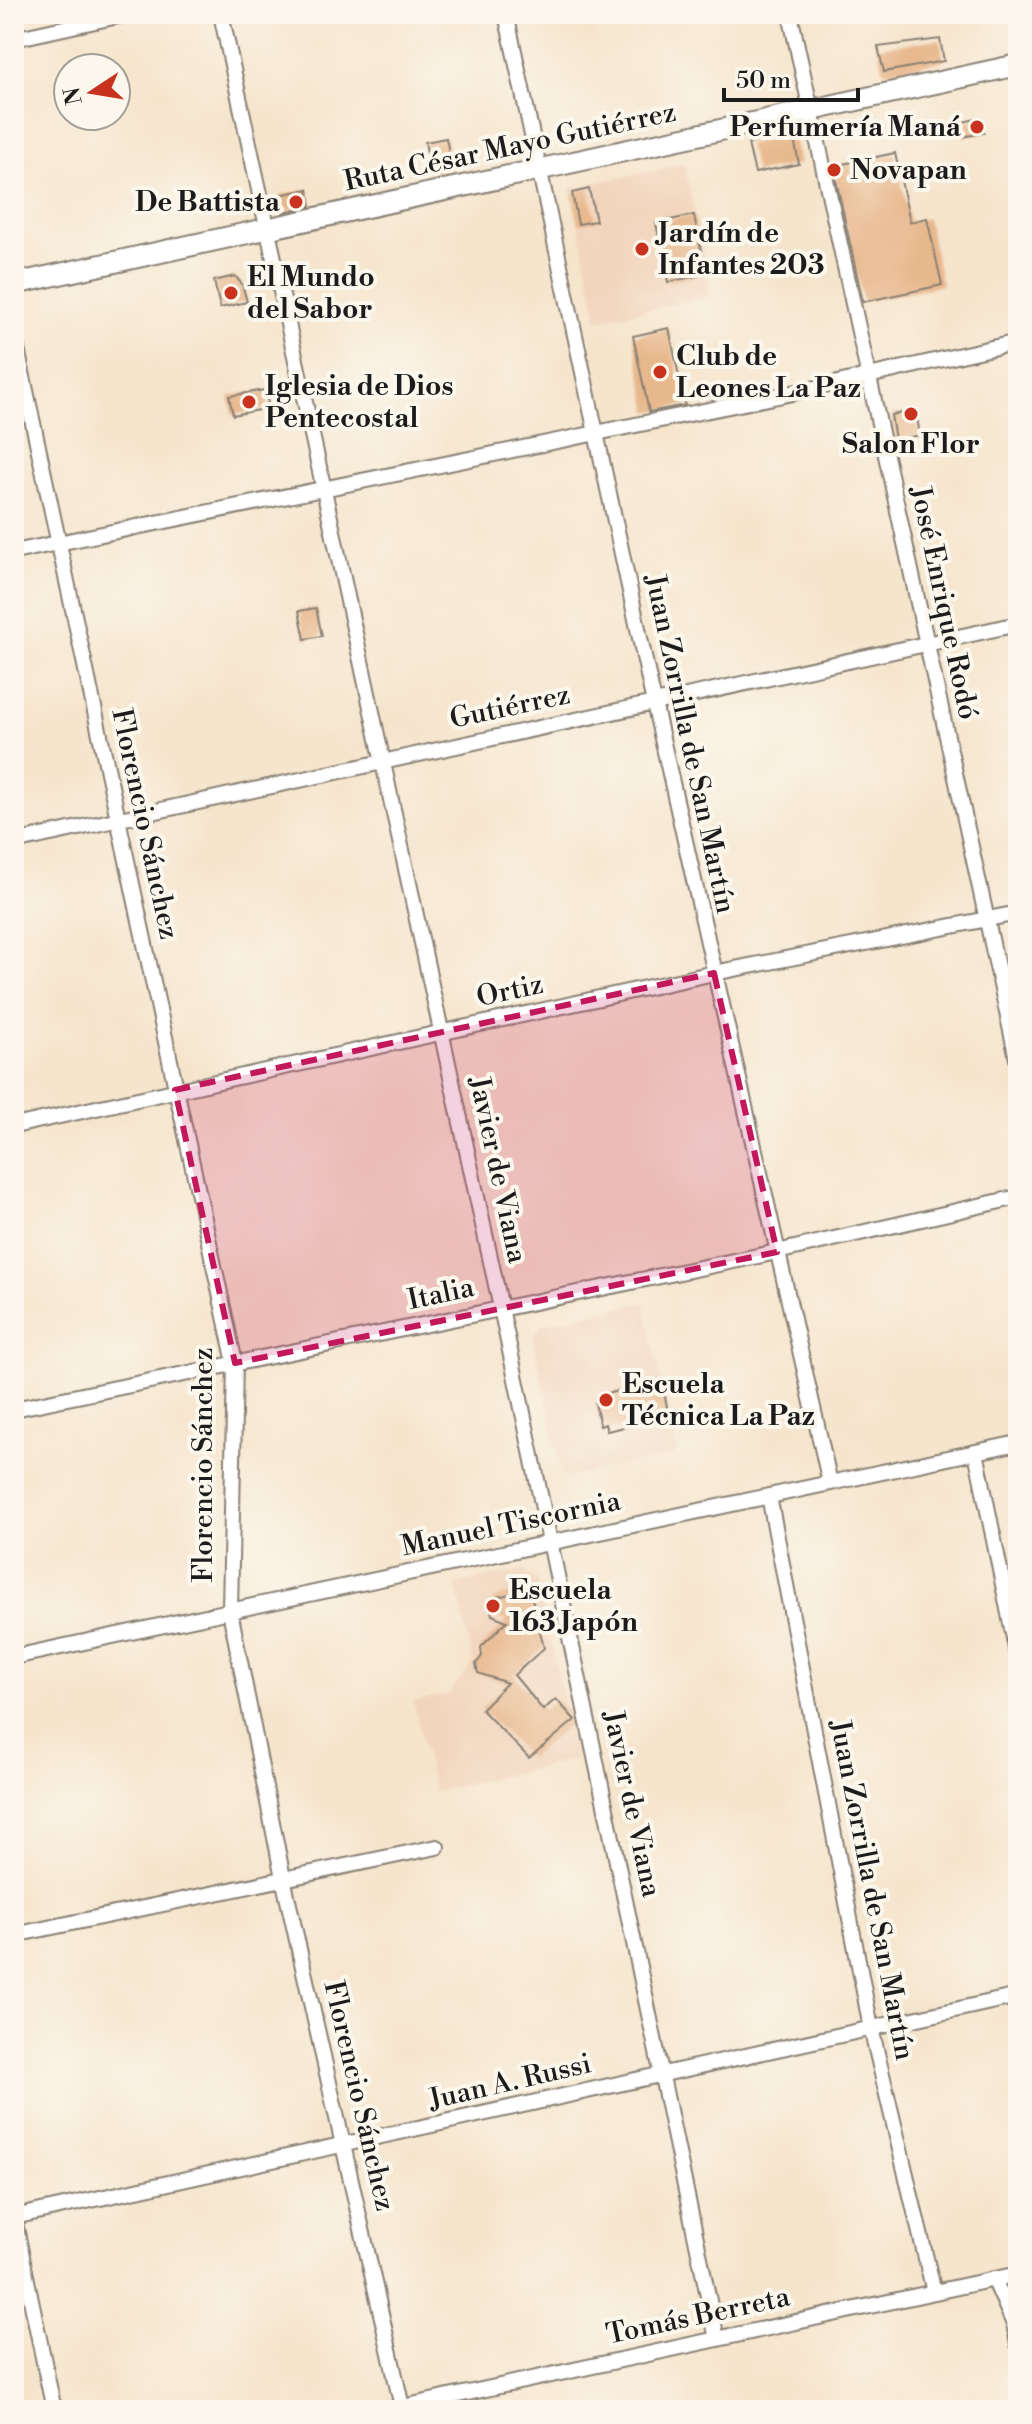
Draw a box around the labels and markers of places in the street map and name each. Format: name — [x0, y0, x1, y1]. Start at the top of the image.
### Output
place label: Perfumería Maná — [729, 110, 962, 145]
marker: Perfumería Maná — [968, 118, 986, 136]
place label: Novapan — [850, 153, 967, 188]
marker: Novapan — [825, 161, 843, 179]
place label: De Battista — [135, 185, 281, 220]
marker: De Battista — [287, 193, 305, 211]
place label: Jardín de Infantes 203 — [654, 216, 825, 283]
marker: Jardín de Infantes 203 — [633, 240, 651, 258]
place label: El Mundo del Sabor — [247, 260, 375, 327]
marker: El Mundo del Sabor — [222, 284, 240, 302]
place label: Club de Leones La Paz — [676, 339, 861, 406]
marker: Club de Leones La Paz — [651, 363, 669, 381]
place label: Iglesia de Dios Pentecostal — [265, 369, 453, 436]
marker: Iglesia de Dios Pentecostal — [240, 393, 258, 411]
marker: Salon Flor — [902, 405, 920, 423]
place label: Salon Flor — [842, 427, 980, 462]
place label: Escuela Técnica La Paz — [622, 1367, 815, 1434]
marker: Escuela Técnica La Paz — [597, 1391, 615, 1409]
place label: Escuela 163 Japón — [509, 1573, 638, 1640]
marker: Escuela 163 Japón — [484, 1597, 502, 1615]

